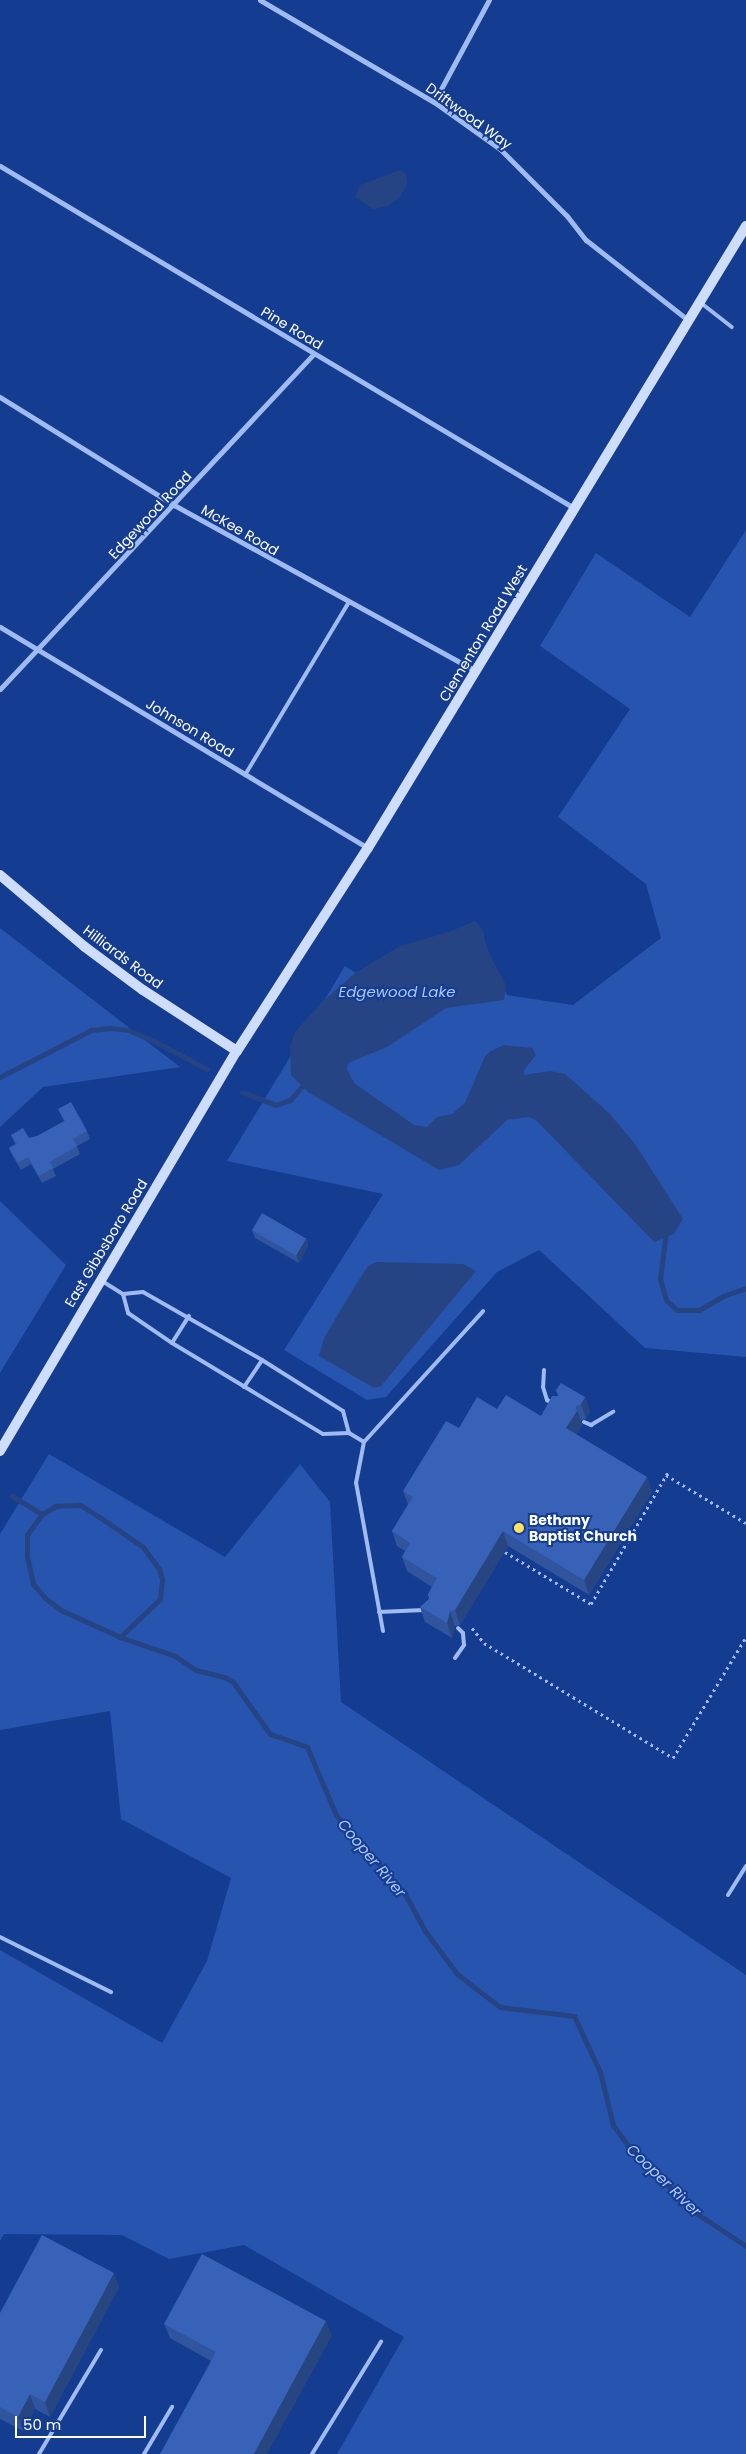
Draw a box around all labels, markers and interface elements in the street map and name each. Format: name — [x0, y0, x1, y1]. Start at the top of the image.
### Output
street label: Driftwood Way — [423, 79, 515, 153]
street label: Pine Road — [258, 303, 326, 353]
street label: Edgewood Road — [105, 468, 195, 562]
street label: McKee Road — [198, 501, 282, 559]
street label: Clementon Road West — [435, 562, 531, 704]
street label: Johnson Road — [143, 695, 237, 761]
street label: Hilliards Road — [80, 922, 166, 992]
water label: Edgewood Lake — [338, 983, 456, 1001]
street label: East Gibbsboro Road — [61, 1176, 151, 1310]
place label: Bethany Baptist Church — [529, 1512, 637, 1544]
marker: Bethany Baptist Church — [513, 1522, 525, 1534]
water label: Cooper River — [334, 1815, 410, 1901]
water label: Cooper River — [623, 2140, 705, 2220]
scale bar — [18, 2406, 149, 2438]
text: 50 m — [23, 2414, 61, 2435]

